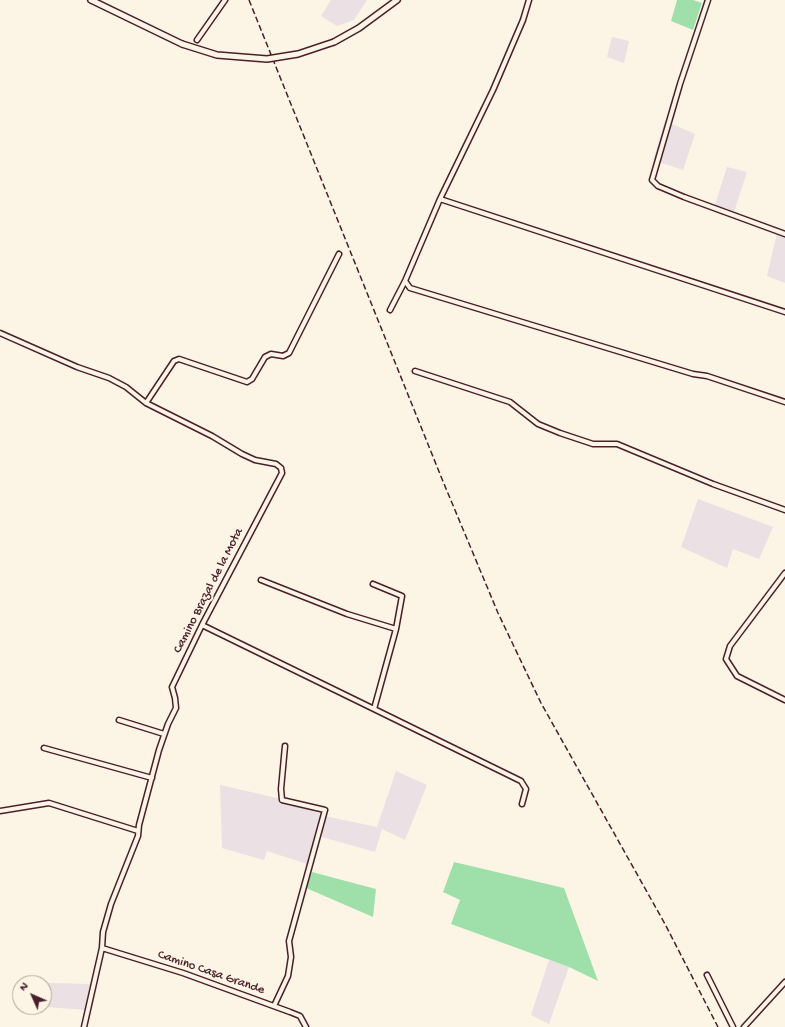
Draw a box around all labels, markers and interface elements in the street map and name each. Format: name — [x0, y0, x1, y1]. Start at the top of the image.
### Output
street label: Camino Brazal de la Mota — [171, 526, 247, 656]
street label: Camino Casa Grande — [155, 947, 267, 999]
north arrow — [12, 975, 52, 1015]
text: N — [17, 980, 31, 994]

